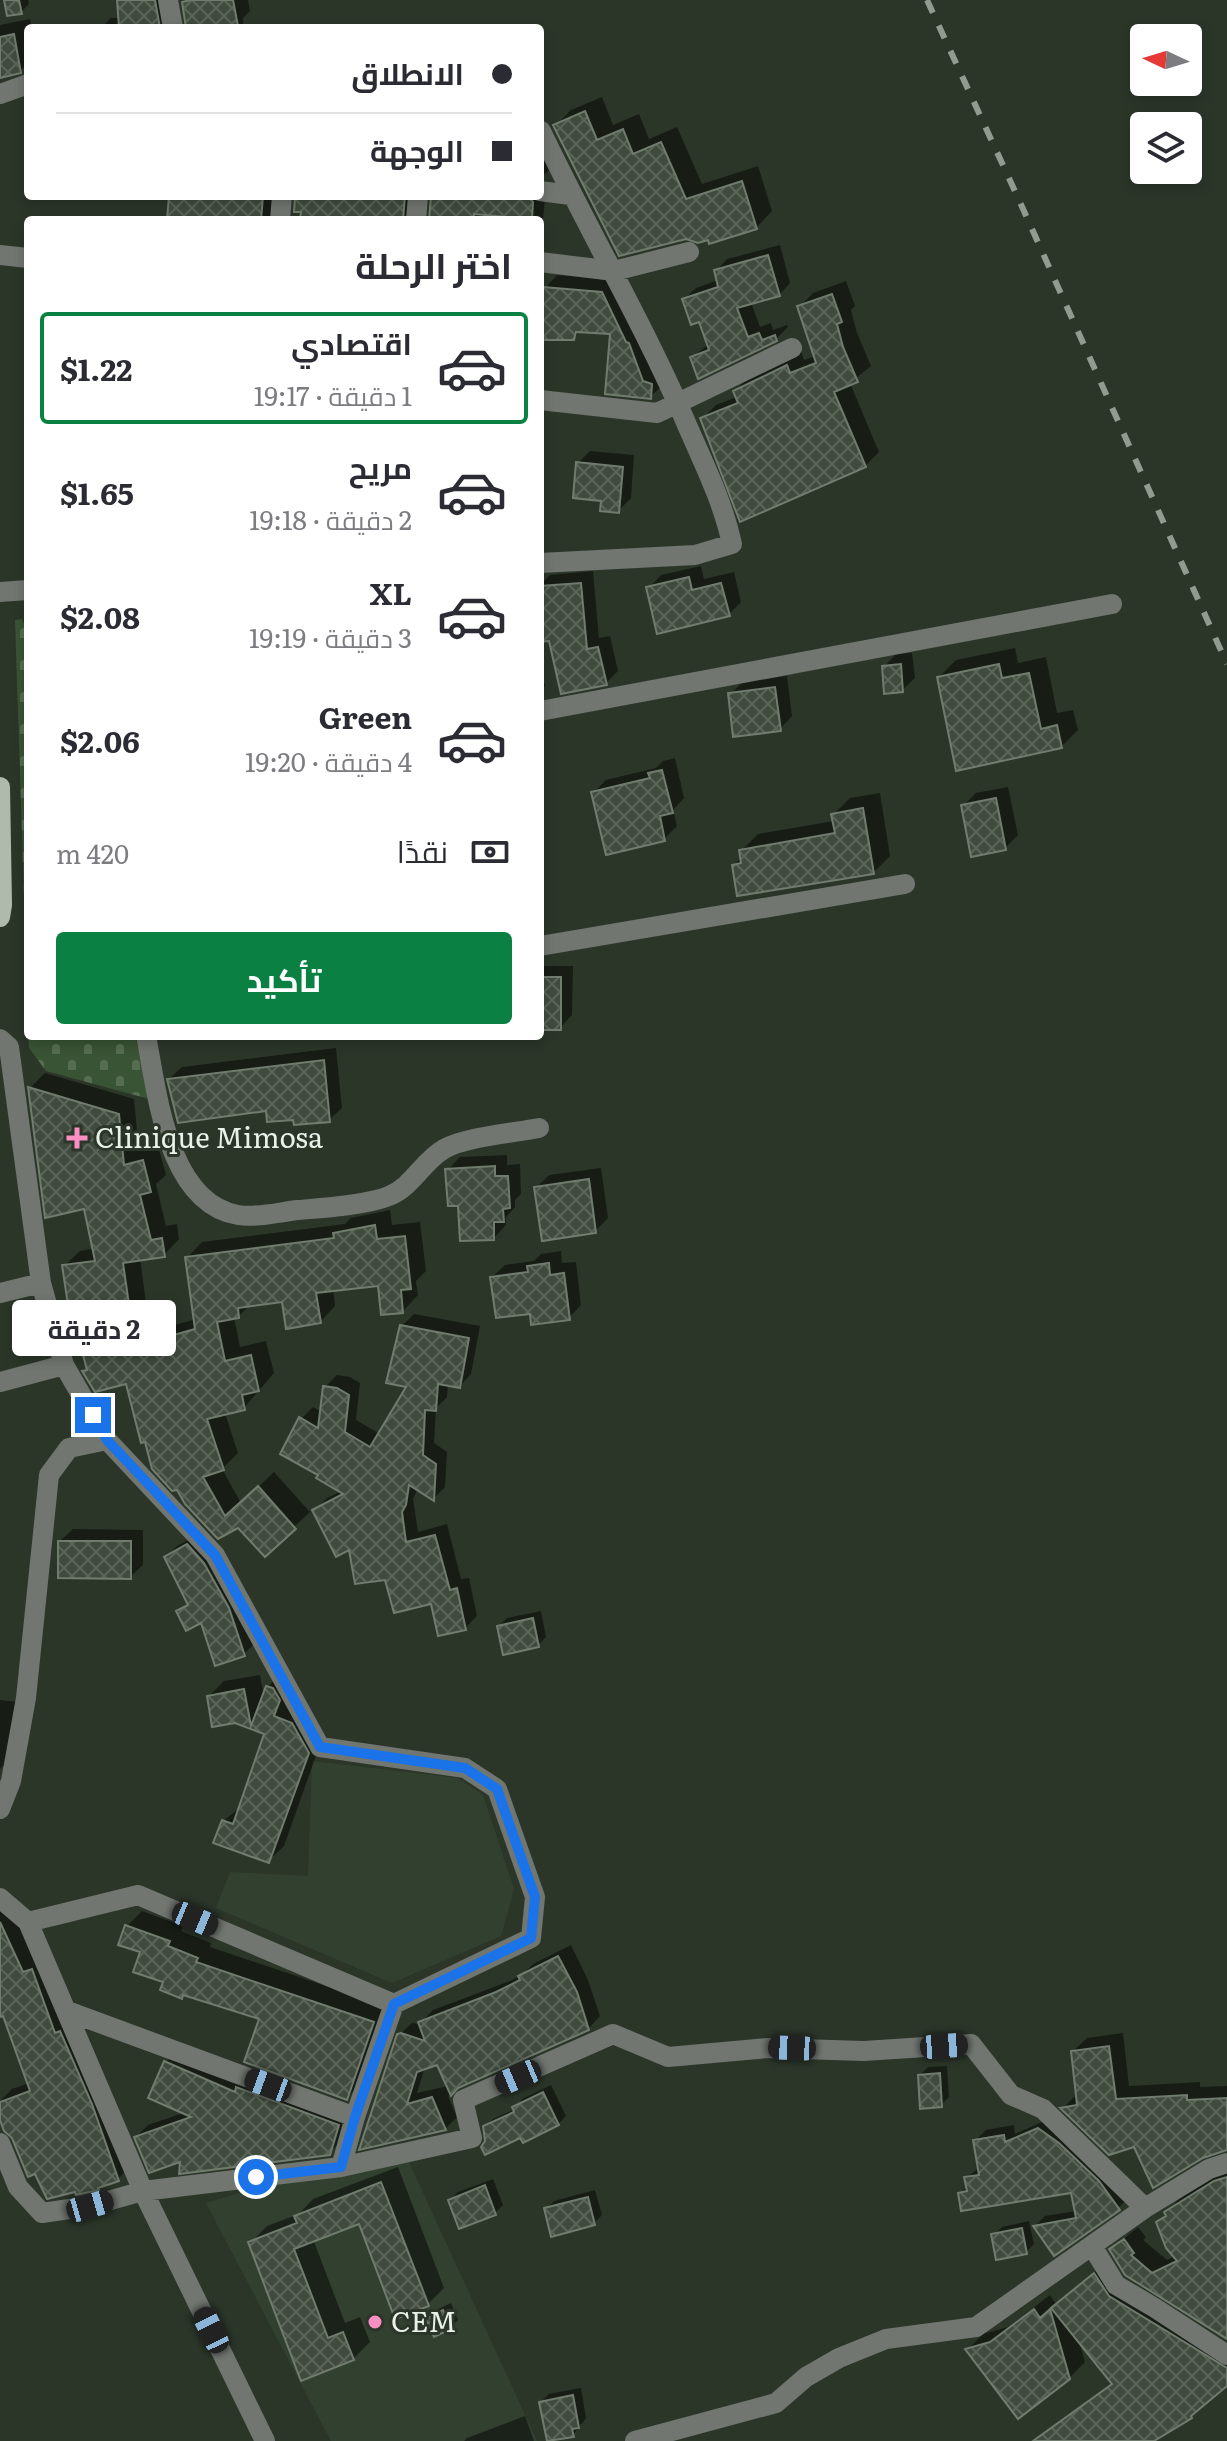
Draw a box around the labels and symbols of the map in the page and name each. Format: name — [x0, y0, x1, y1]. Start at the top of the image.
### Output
north arrow — [1130, 24, 1202, 96]
place label: Clinique Mimosa — [95, 1115, 323, 1157]
marker: Clinique Mimosa — [66, 1127, 88, 1149]
callout: 2 دقيقة — [11, 1299, 175, 1355]
route end — [75, 1397, 111, 1433]
car — [168, 1899, 222, 1939]
car — [919, 2032, 969, 2060]
car — [768, 2035, 816, 2061]
car — [491, 2057, 545, 2097]
car — [241, 2066, 295, 2104]
route start — [238, 2159, 274, 2195]
car — [64, 2188, 116, 2224]
place label: CEM — [391, 2299, 457, 2341]
car — [190, 2303, 232, 2357]
marker: CEM — [366, 2313, 384, 2331]

